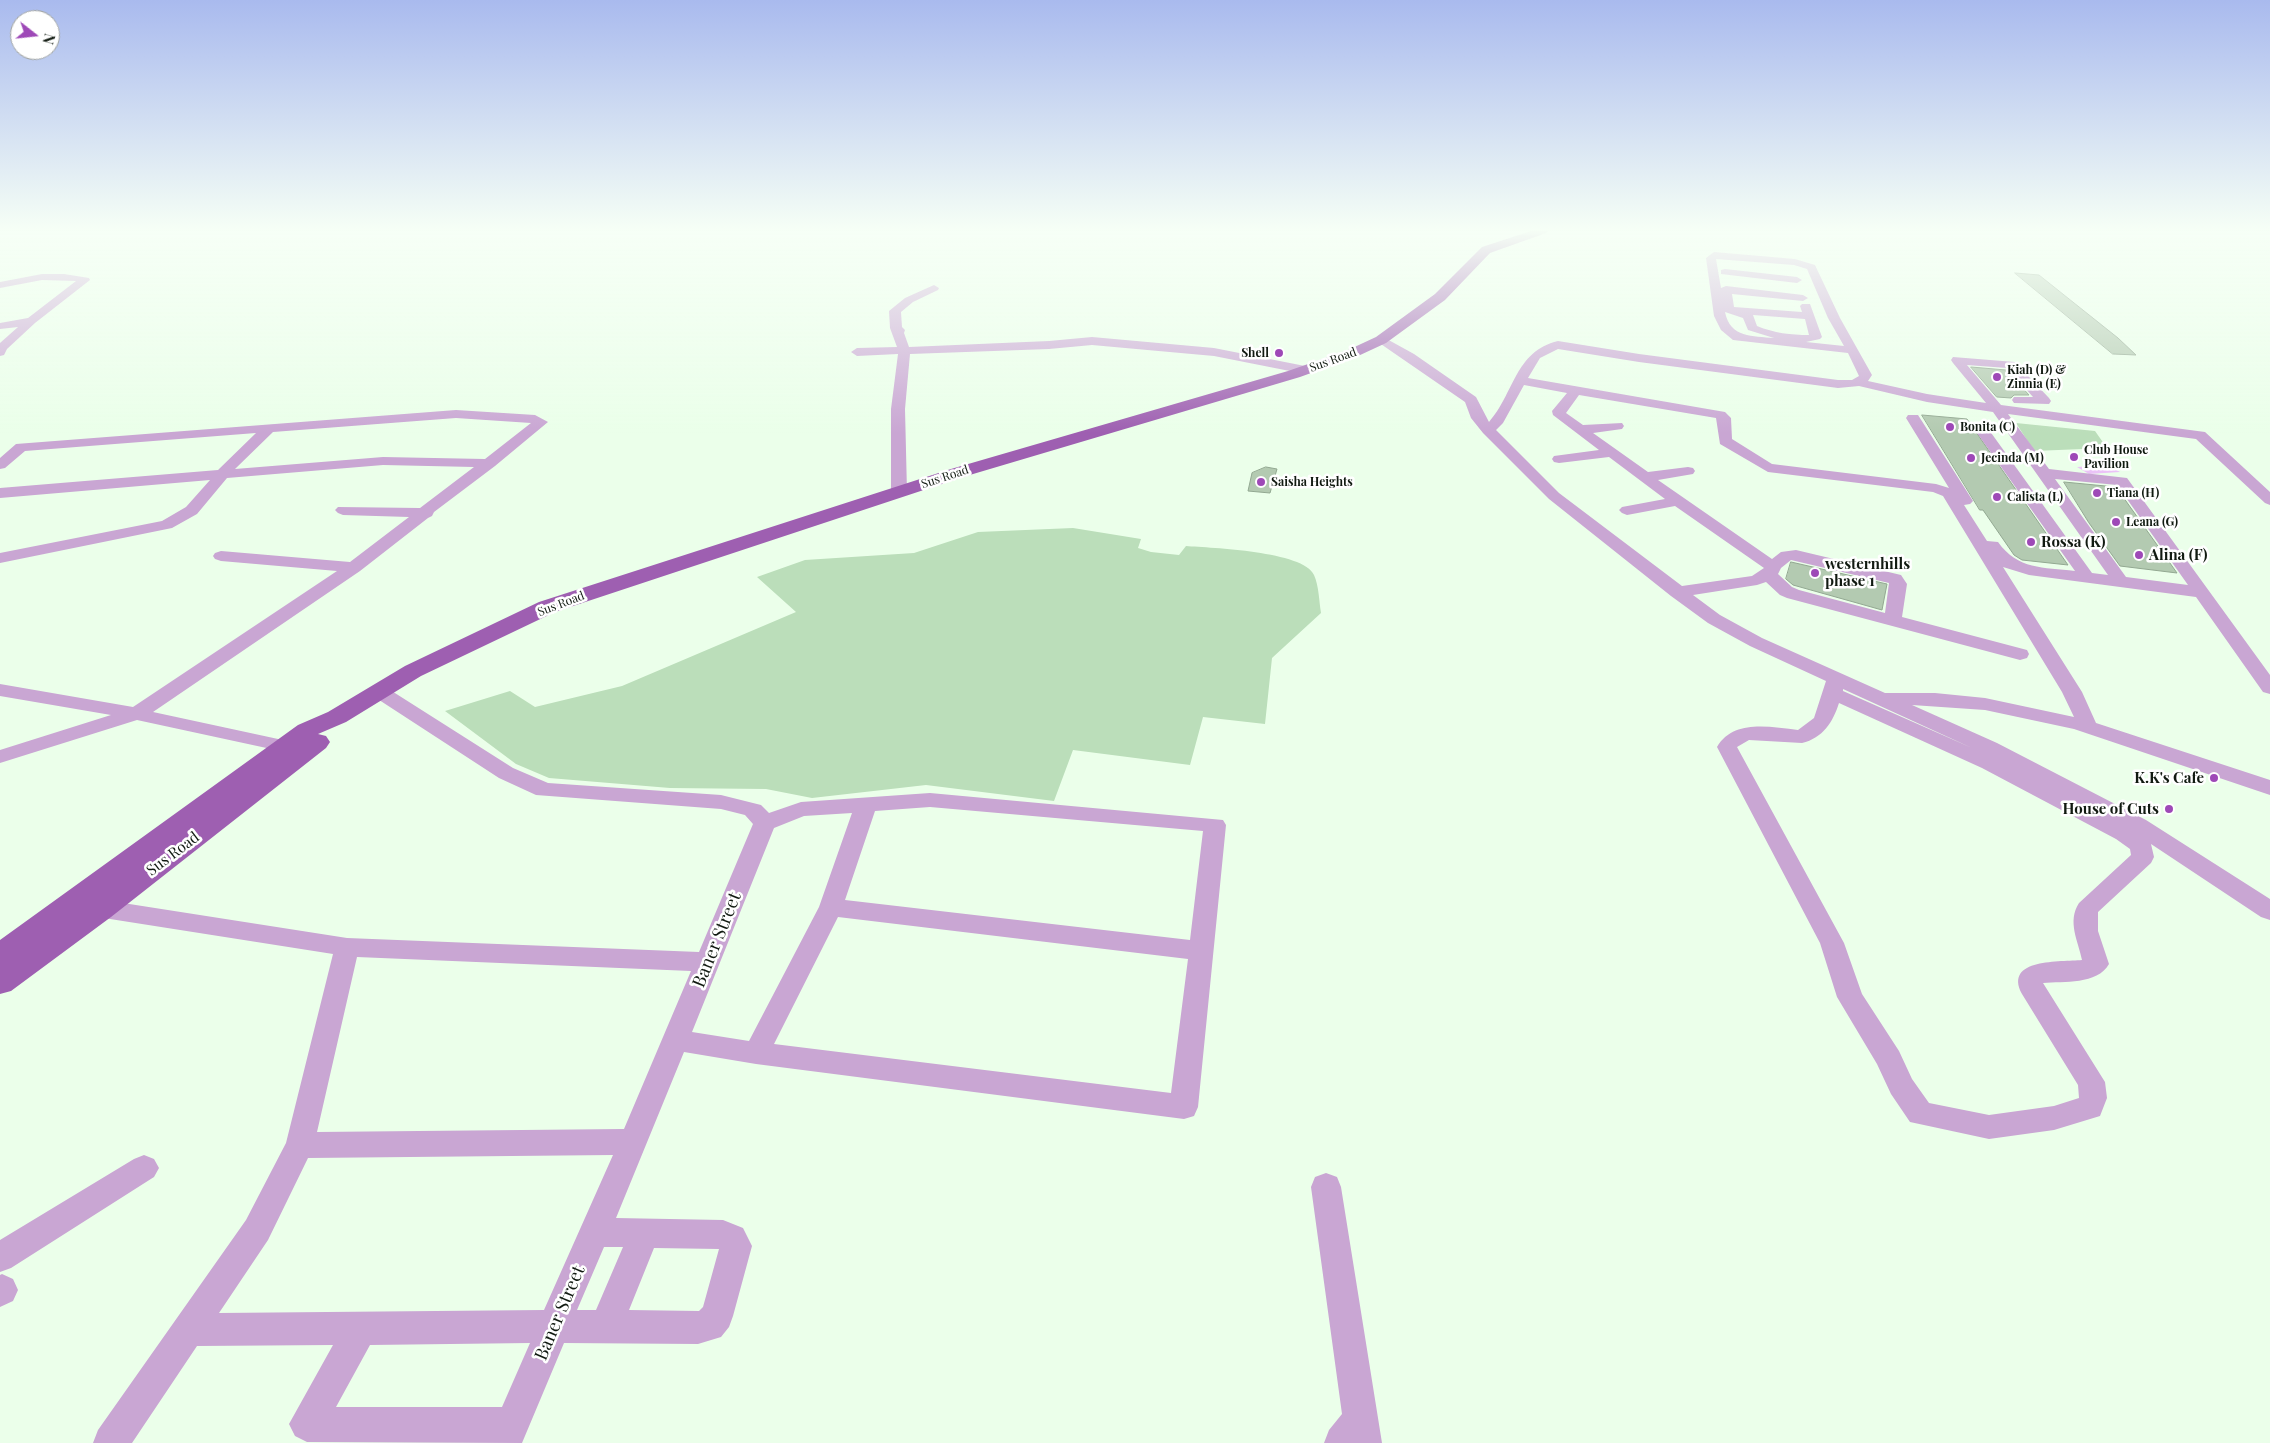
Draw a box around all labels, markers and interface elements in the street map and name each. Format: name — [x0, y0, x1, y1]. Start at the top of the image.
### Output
north arrow — [10, 10, 60, 60]
text: N — [38, 32, 59, 46]
street label: Sus Road — [1307, 345, 1359, 375]
place label: Shell — [1241, 346, 1269, 360]
marker: Shell — [1273, 347, 1285, 359]
place label: Kiah (D) & Zinnia (E) — [2007, 363, 2066, 391]
marker: Kiah (D) & Zinnia (E) — [1991, 371, 2003, 383]
place label: Bonita (C) — [1960, 420, 2015, 434]
marker: Bonita (C) — [1944, 421, 1956, 433]
place label: Club House Pavilion — [2084, 443, 2148, 471]
place label: Jecinda (M) — [1981, 451, 2044, 465]
marker: Club House Pavilion — [2068, 451, 2080, 463]
marker: Jecinda (M) — [1965, 452, 1977, 464]
street label: Sus Road — [919, 463, 971, 491]
place label: Saisha Heights — [1271, 475, 1353, 489]
marker: Saisha Heights — [1255, 476, 1267, 488]
place label: Tiana (H) — [2107, 486, 2159, 500]
marker: Tiana (H) — [2091, 487, 2103, 499]
place label: Calista (L) — [2007, 490, 2063, 504]
marker: Calista (L) — [1991, 491, 2003, 503]
place label: Leana (G) — [2126, 515, 2178, 529]
marker: Leana (G) — [2110, 516, 2122, 528]
place label: Rossa (K) — [2041, 533, 2105, 551]
marker: Rossa (K) — [2025, 536, 2037, 548]
place label: Alina (F) — [2149, 546, 2207, 564]
marker: Alina (F) — [2133, 549, 2145, 561]
place label: westernhills phase 1 — [1825, 555, 1910, 590]
marker: westernhills phase 1 — [1809, 567, 1821, 579]
street label: Sus Road — [535, 588, 587, 620]
place label: K.K's Cafe — [2134, 769, 2204, 787]
marker: K.K's Cafe — [2208, 772, 2220, 784]
place label: House of Cuts — [2063, 800, 2159, 818]
marker: House of Cuts — [2163, 803, 2175, 815]
street label: Sus Road — [143, 828, 203, 880]
street label: Baner Street — [688, 889, 746, 991]
street label: Baner Street — [530, 1262, 590, 1364]

